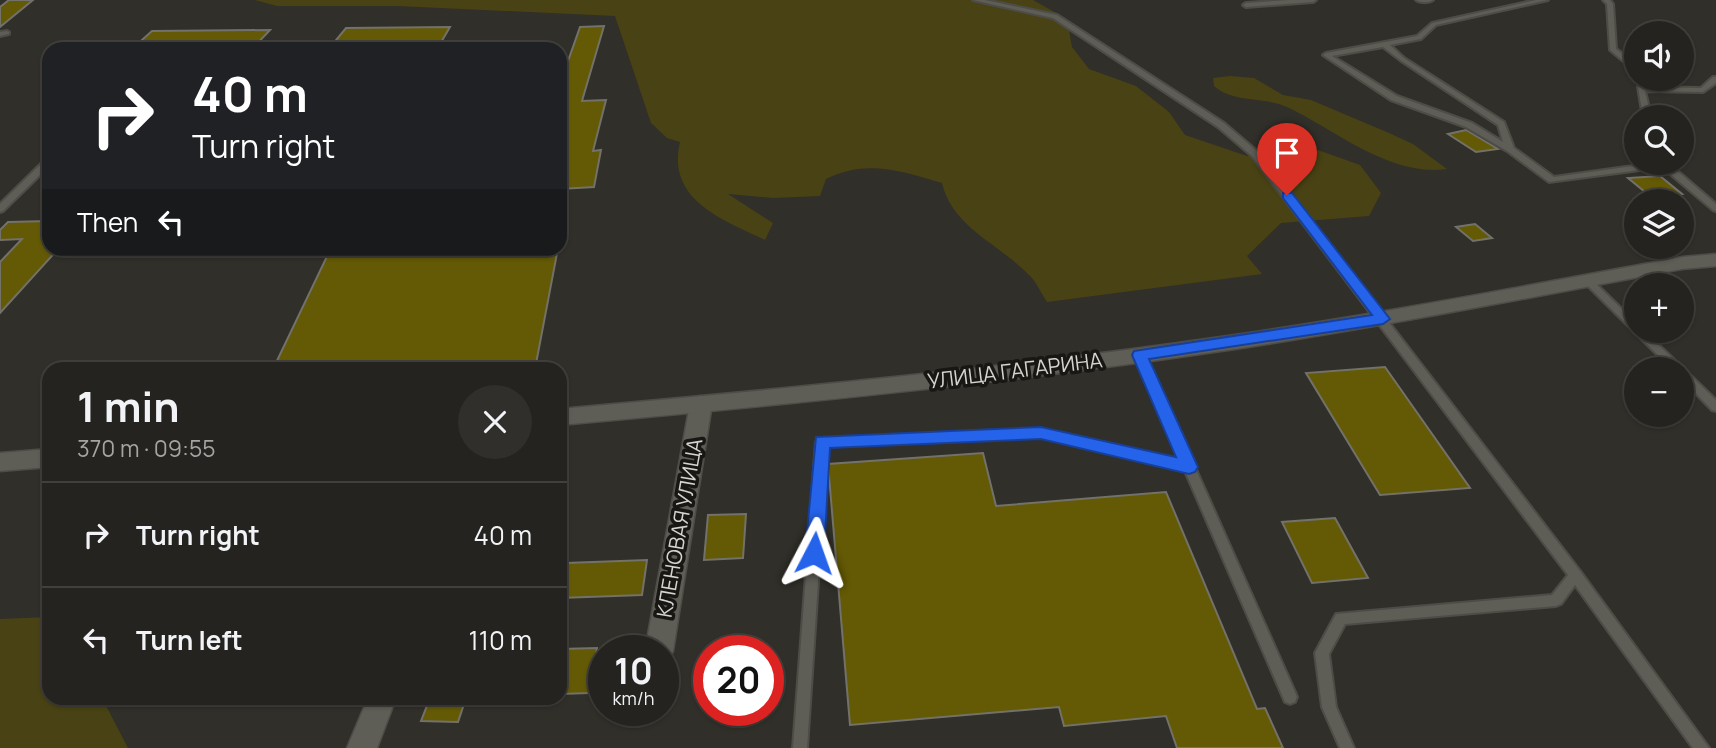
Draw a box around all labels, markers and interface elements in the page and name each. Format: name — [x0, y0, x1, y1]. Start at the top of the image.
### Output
map controls — [1624, 21, 1694, 427]
button: sound — [1624, 21, 1694, 91]
text: 40 m — [192, 60, 308, 127]
icon: right — [77, 70, 168, 161]
button: search — [1624, 105, 1694, 175]
pin — [1257, 123, 1317, 195]
text: Turn right — [192, 124, 335, 168]
icon: arrive — [1268, 134, 1306, 172]
button: layers — [1624, 189, 1694, 259]
icon: left — [152, 203, 190, 241]
text: Then — [77, 204, 138, 240]
button: + — [1624, 273, 1694, 343]
street label: УЛИЦА ГАГАРИНА — [926, 345, 1104, 395]
button: − — [1624, 357, 1694, 427]
text: 1 min — [77, 377, 180, 435]
button: close — [458, 385, 532, 459]
text: 370 m · 09:55 — [77, 432, 216, 464]
street label: КЛЕНОВАЯ УЛИЦА — [649, 436, 709, 620]
icon: right — [77, 516, 115, 554]
position arrow — [777, 516, 851, 590]
text: Turn right — [136, 517, 260, 553]
text: 40 m — [474, 517, 532, 553]
icon: left — [77, 621, 115, 659]
text: Turn left — [136, 622, 243, 658]
text: 110 m — [469, 622, 532, 658]
speed limit sign: 20 — [693, 635, 784, 726]
text: 10 — [614, 647, 653, 695]
text: km/h — [613, 686, 654, 710]

